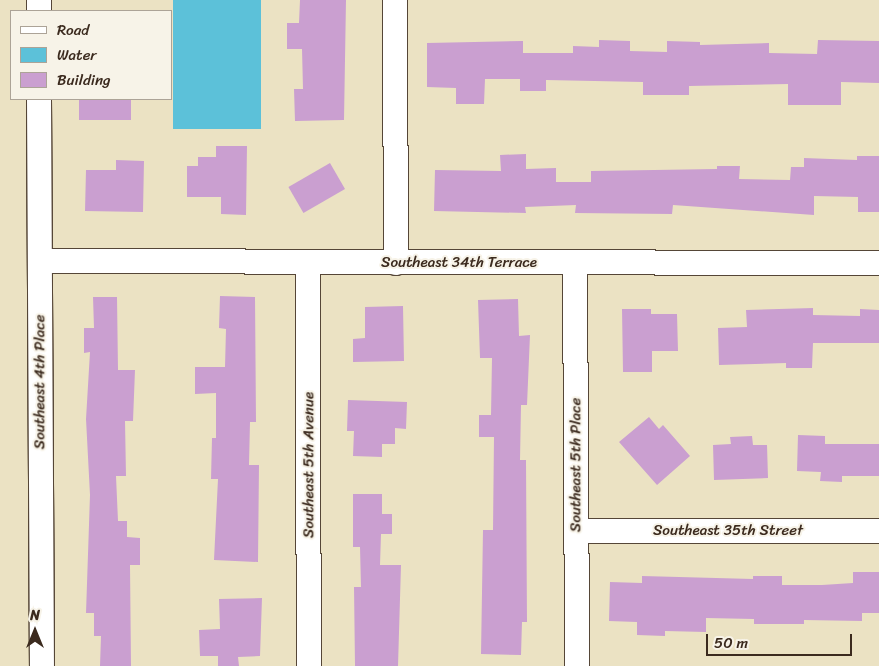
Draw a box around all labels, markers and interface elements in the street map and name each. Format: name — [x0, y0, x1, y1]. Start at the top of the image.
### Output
legend — [10, 10, 172, 100]
text: Road — [57, 17, 89, 43]
text: Water — [57, 42, 97, 68]
text: Building — [57, 67, 111, 93]
street label: Southeast 34th Terrace — [381, 254, 537, 272]
street label: Southeast 4th Place — [31, 315, 49, 449]
street label: Southeast 5th Avenue — [300, 392, 318, 538]
street label: Southeast 5th Place — [567, 398, 585, 532]
street label: Southeast 35th Street — [653, 522, 803, 540]
text: N — [30, 603, 40, 628]
north arrow — [10, 606, 60, 656]
scale bar — [709, 624, 855, 656]
text: 50 m — [714, 630, 748, 656]

